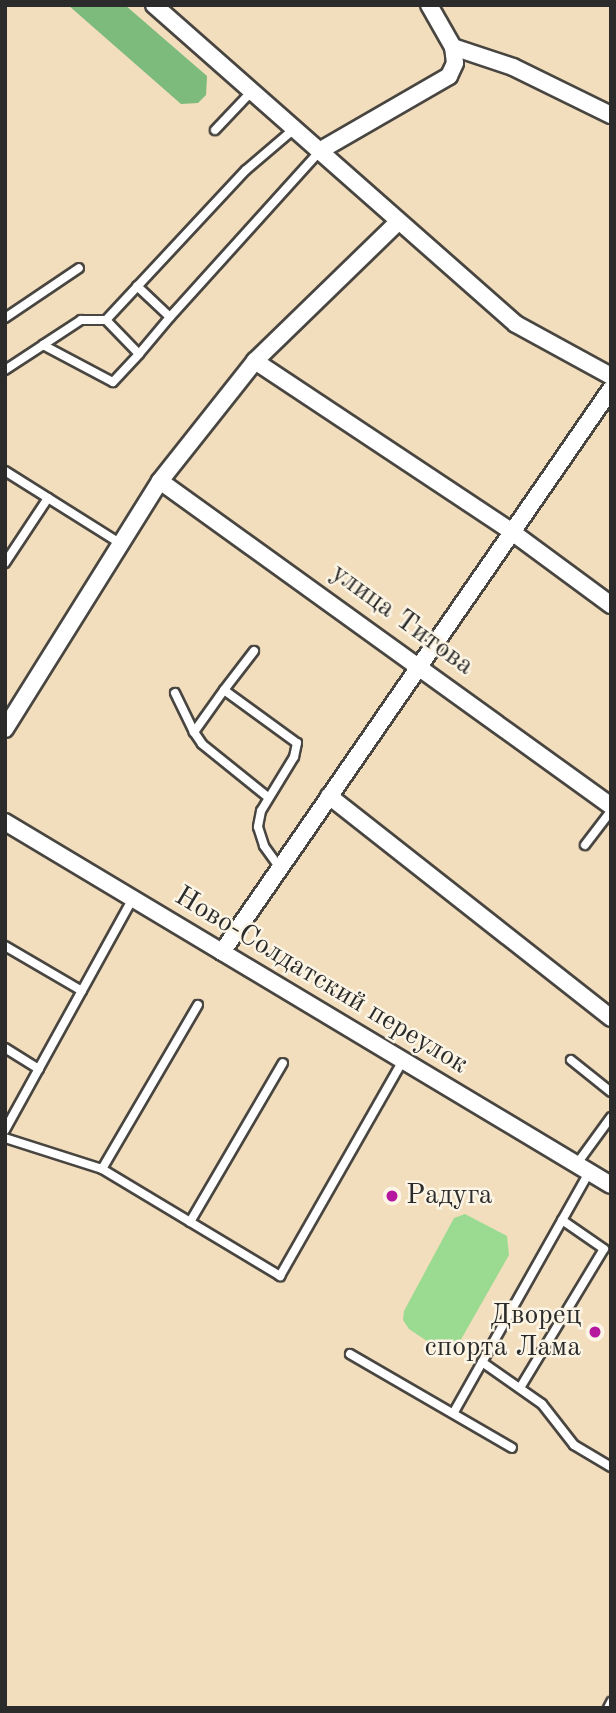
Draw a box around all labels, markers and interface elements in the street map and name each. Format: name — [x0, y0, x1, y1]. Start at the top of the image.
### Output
street label: улица Титова — [324, 557, 480, 683]
street label: Ново-Солдатский переулок — [168, 880, 474, 1082]
place label: Радуга — [406, 1179, 493, 1213]
marker: Радуга — [384, 1188, 400, 1204]
place label: Дворец спорта Лама — [425, 1299, 581, 1365]
marker: Дворец спорта Лама — [587, 1324, 603, 1340]

